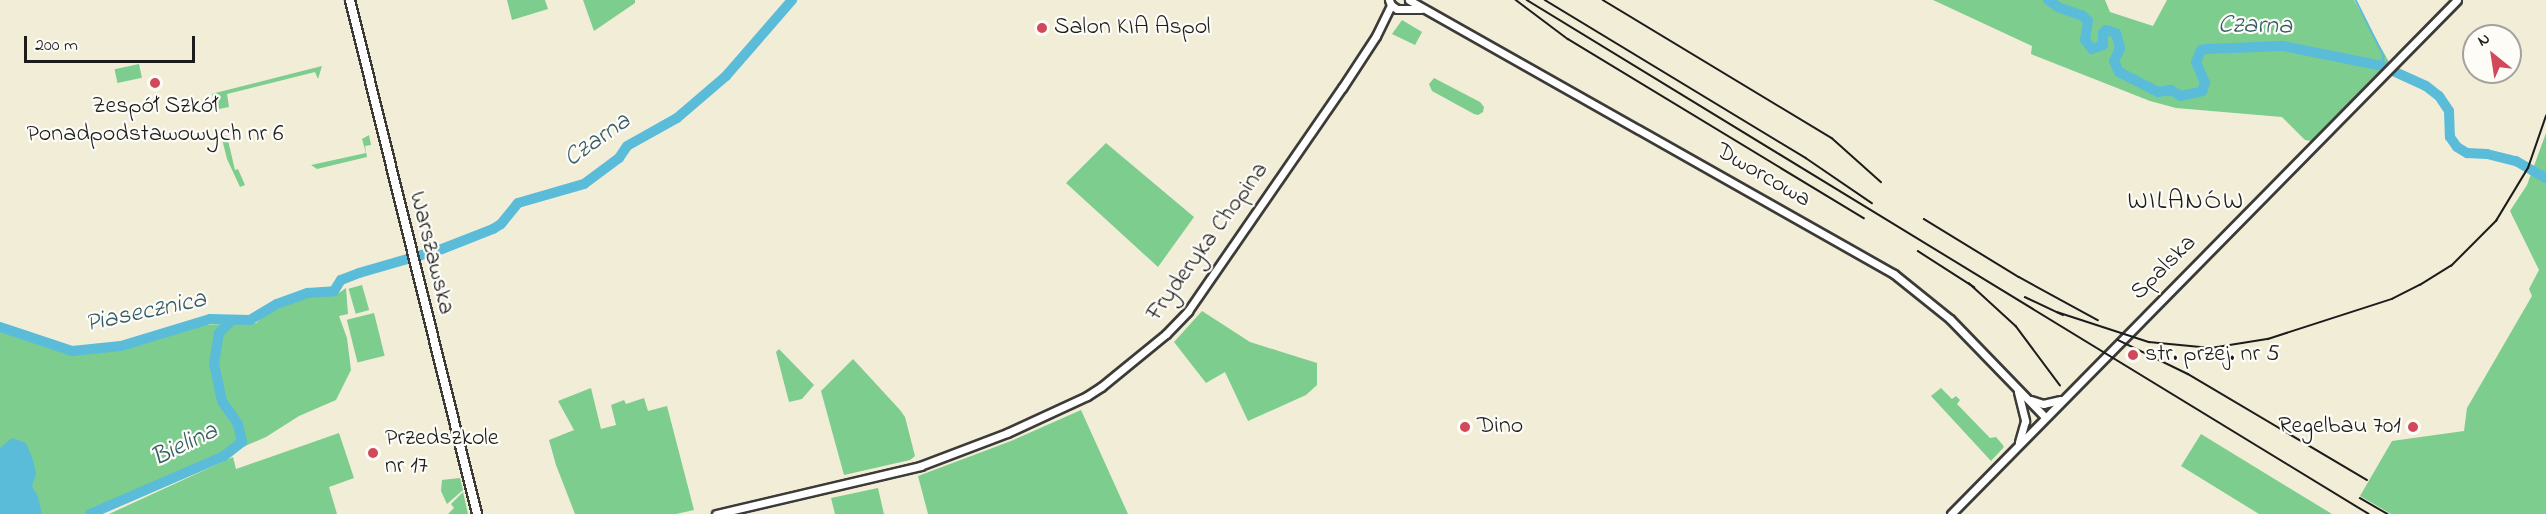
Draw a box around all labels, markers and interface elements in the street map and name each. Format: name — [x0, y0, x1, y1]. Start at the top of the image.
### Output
water label: Czarna — [2218, 11, 2292, 43]
place label: Salon KIA Aspol — [1054, 14, 1211, 42]
marker: Salon KIA Aspol — [1035, 21, 1049, 35]
scale bar — [27, 24, 198, 62]
north arrow — [2462, 24, 2522, 84]
text: N — [2473, 27, 2495, 53]
text: 200 m — [35, 33, 78, 59]
marker: Zespół Szkół Ponadpodstawowych nr 6 — [148, 76, 162, 90]
place label: Zespół Szkół Ponadpodstawowych nr 6 — [26, 93, 284, 149]
water label: Czarna — [559, 107, 637, 175]
street label: Dworcowa — [1710, 137, 1816, 215]
street label: Fryderyka Chopina — [1141, 157, 1275, 327]
district label: WILANÓW — [2127, 187, 2245, 219]
street label: Warszawska — [402, 189, 460, 317]
street label: Spalska — [2125, 229, 2203, 307]
water label: Piasecznica — [83, 285, 209, 341]
place label: str. przej. nr 5 — [2145, 341, 2280, 369]
marker: str. przej. nr 5 — [2126, 348, 2140, 362]
place label: Dino — [1477, 413, 1523, 441]
place label: Regelbau 701 — [2278, 413, 2401, 441]
water label: Bielina — [147, 417, 223, 475]
marker: Dino — [1458, 420, 1472, 434]
marker: Regelbau 701 — [2406, 420, 2420, 434]
place label: Przedszkole nr 17 — [385, 425, 499, 481]
marker: Przedszkole nr 17 — [366, 446, 380, 460]

